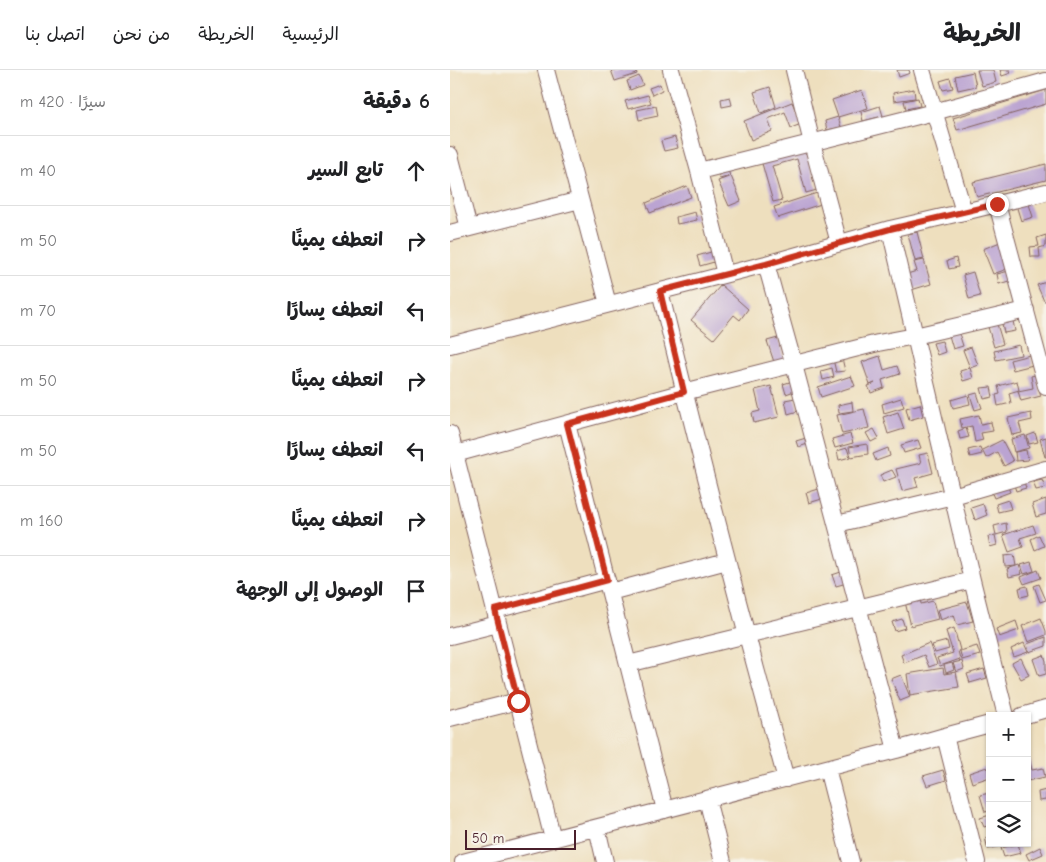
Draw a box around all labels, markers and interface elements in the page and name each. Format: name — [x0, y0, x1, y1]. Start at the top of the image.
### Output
text: الخريطة — [943, 19, 1021, 47]
text: اتصل بنا — [25, 24, 85, 45]
text: من نحن — [113, 24, 170, 45]
text: الخريطة — [198, 24, 254, 45]
text: الرئيسية — [282, 24, 339, 45]
text: 6 دقيقة — [363, 89, 430, 113]
text: سيرًا · 420 m — [20, 93, 106, 111]
icon: ahead — [402, 157, 430, 185]
text: تابع السير — [309, 159, 383, 181]
text: 40 m — [20, 162, 56, 180]
route end — [986, 193, 1009, 216]
icon: right — [402, 227, 430, 255]
text: انعطف يمينًا — [291, 229, 383, 251]
text: 50 m — [20, 232, 57, 250]
icon: left — [402, 297, 430, 325]
text: انعطف يسارًا — [286, 299, 383, 321]
text: 70 m — [20, 302, 56, 320]
icon: right — [402, 367, 430, 395]
text: انعطف يمينًا — [291, 369, 383, 391]
text: 50 m — [20, 372, 57, 390]
icon: left — [402, 437, 430, 465]
text: انعطف يسارًا — [286, 439, 383, 461]
text: 50 m — [20, 442, 57, 460]
icon: right — [402, 507, 430, 535]
text: انعطف يمينًا — [291, 509, 383, 531]
text: 160 m — [20, 512, 63, 530]
icon: arrive — [402, 577, 430, 605]
text: الوصول إلى الوجهة — [236, 579, 383, 601]
route start — [507, 690, 530, 713]
map controls — [986, 712, 1031, 847]
button: + — [986, 712, 1031, 757]
button: − — [986, 757, 1031, 802]
button: layers — [986, 802, 1031, 847]
scale bar — [465, 827, 576, 850]
text: 50 m — [472, 830, 504, 847]

